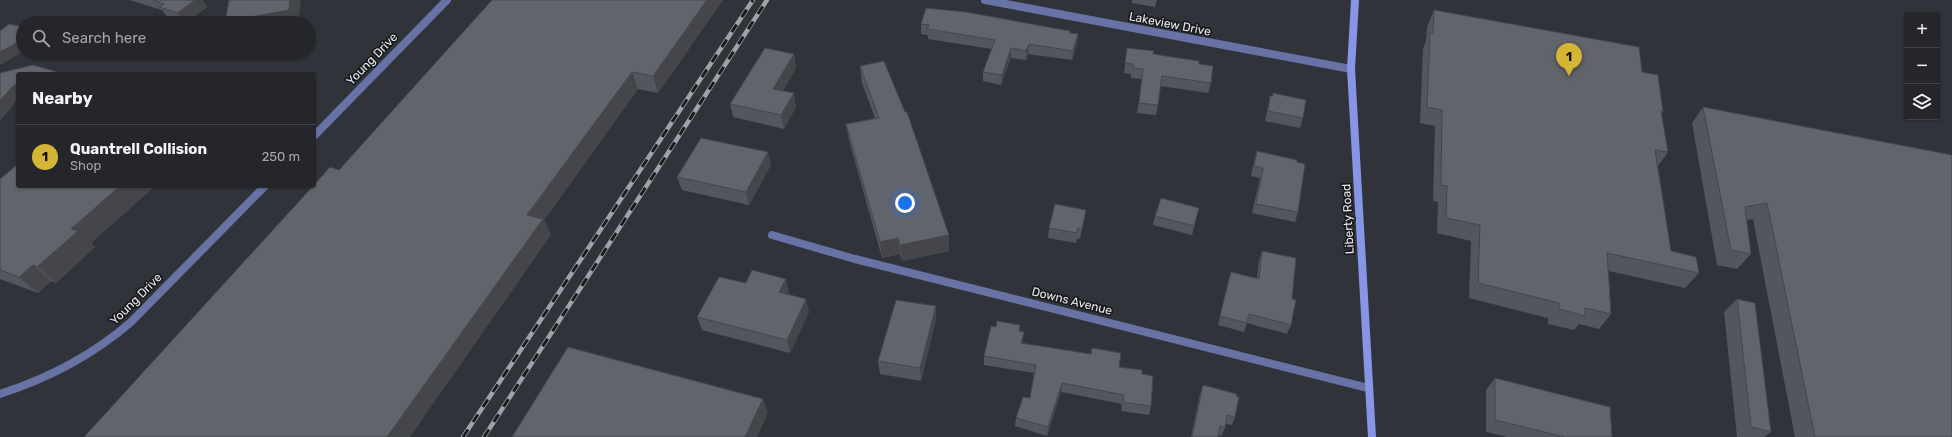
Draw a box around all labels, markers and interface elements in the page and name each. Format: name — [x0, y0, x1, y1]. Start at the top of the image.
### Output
street label: Lakeview Drive — [1128, 9, 1212, 39]
map controls — [1904, 12, 1940, 120]
button: + — [1904, 12, 1940, 48]
search box — [16, 16, 316, 60]
icon: search — [30, 27, 52, 49]
text: Search here — [62, 29, 146, 47]
street label: Young Drive — [344, 30, 401, 88]
pin: 1 — [1556, 43, 1582, 76]
button: − — [1904, 48, 1940, 84]
button: layers — [1904, 84, 1940, 120]
text: Nearby — [32, 88, 93, 108]
text: Quantrell Collision — [70, 140, 207, 158]
text: 1 — [42, 149, 48, 164]
text: 250 m — [262, 149, 300, 164]
text: Shop — [70, 158, 101, 173]
street label: Liberty Road — [1339, 183, 1357, 255]
your location — [895, 193, 915, 213]
street label: Young Drive — [107, 270, 165, 328]
street label: Downs Avenue — [1030, 284, 1114, 318]

